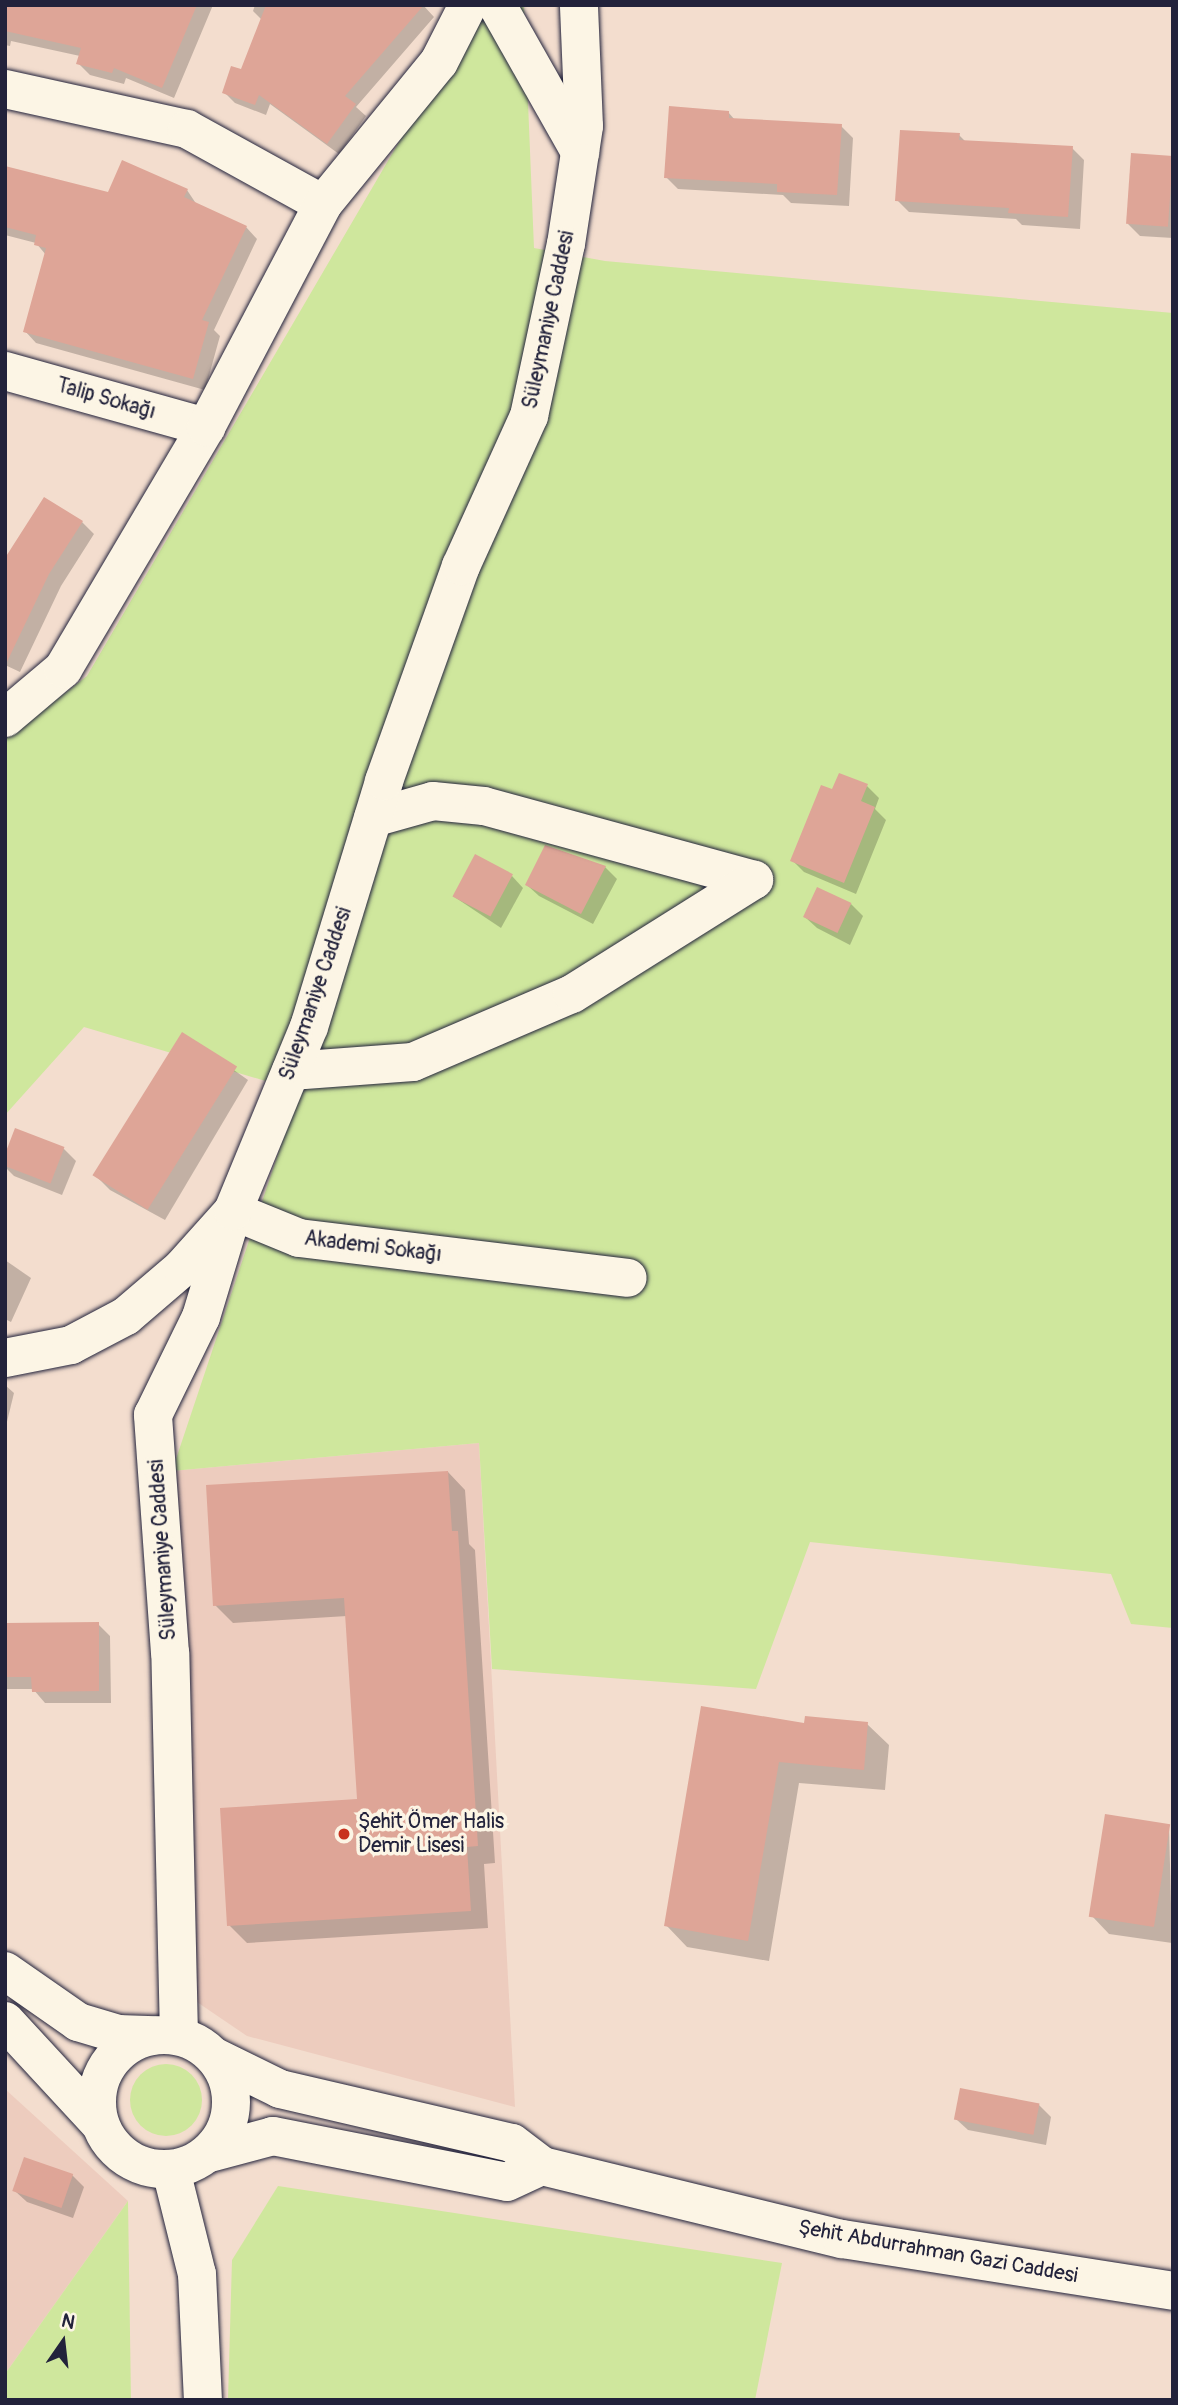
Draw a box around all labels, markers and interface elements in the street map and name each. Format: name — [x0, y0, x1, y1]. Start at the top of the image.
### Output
street label: Süleymaniye Caddesi — [518, 229, 580, 411]
street label: Talip Sokağı — [53, 373, 159, 425]
street label: Süleymaniye Caddesi — [275, 904, 357, 1084]
street label: Akademi Sokağı — [303, 1226, 443, 1268]
street label: Süleymaniye Caddesi — [144, 1459, 182, 1641]
place label: Şehit Ömer Halis Demir Lisesi — [358, 1809, 504, 1859]
marker: Şehit Ömer Halis Demir Lisesi — [336, 1826, 352, 1842]
street label: Şehit Abdurrahman Gazi Caddesi — [796, 2215, 1080, 2289]
north arrow — [28, 2307, 98, 2377]
text: N — [59, 2308, 77, 2335]

